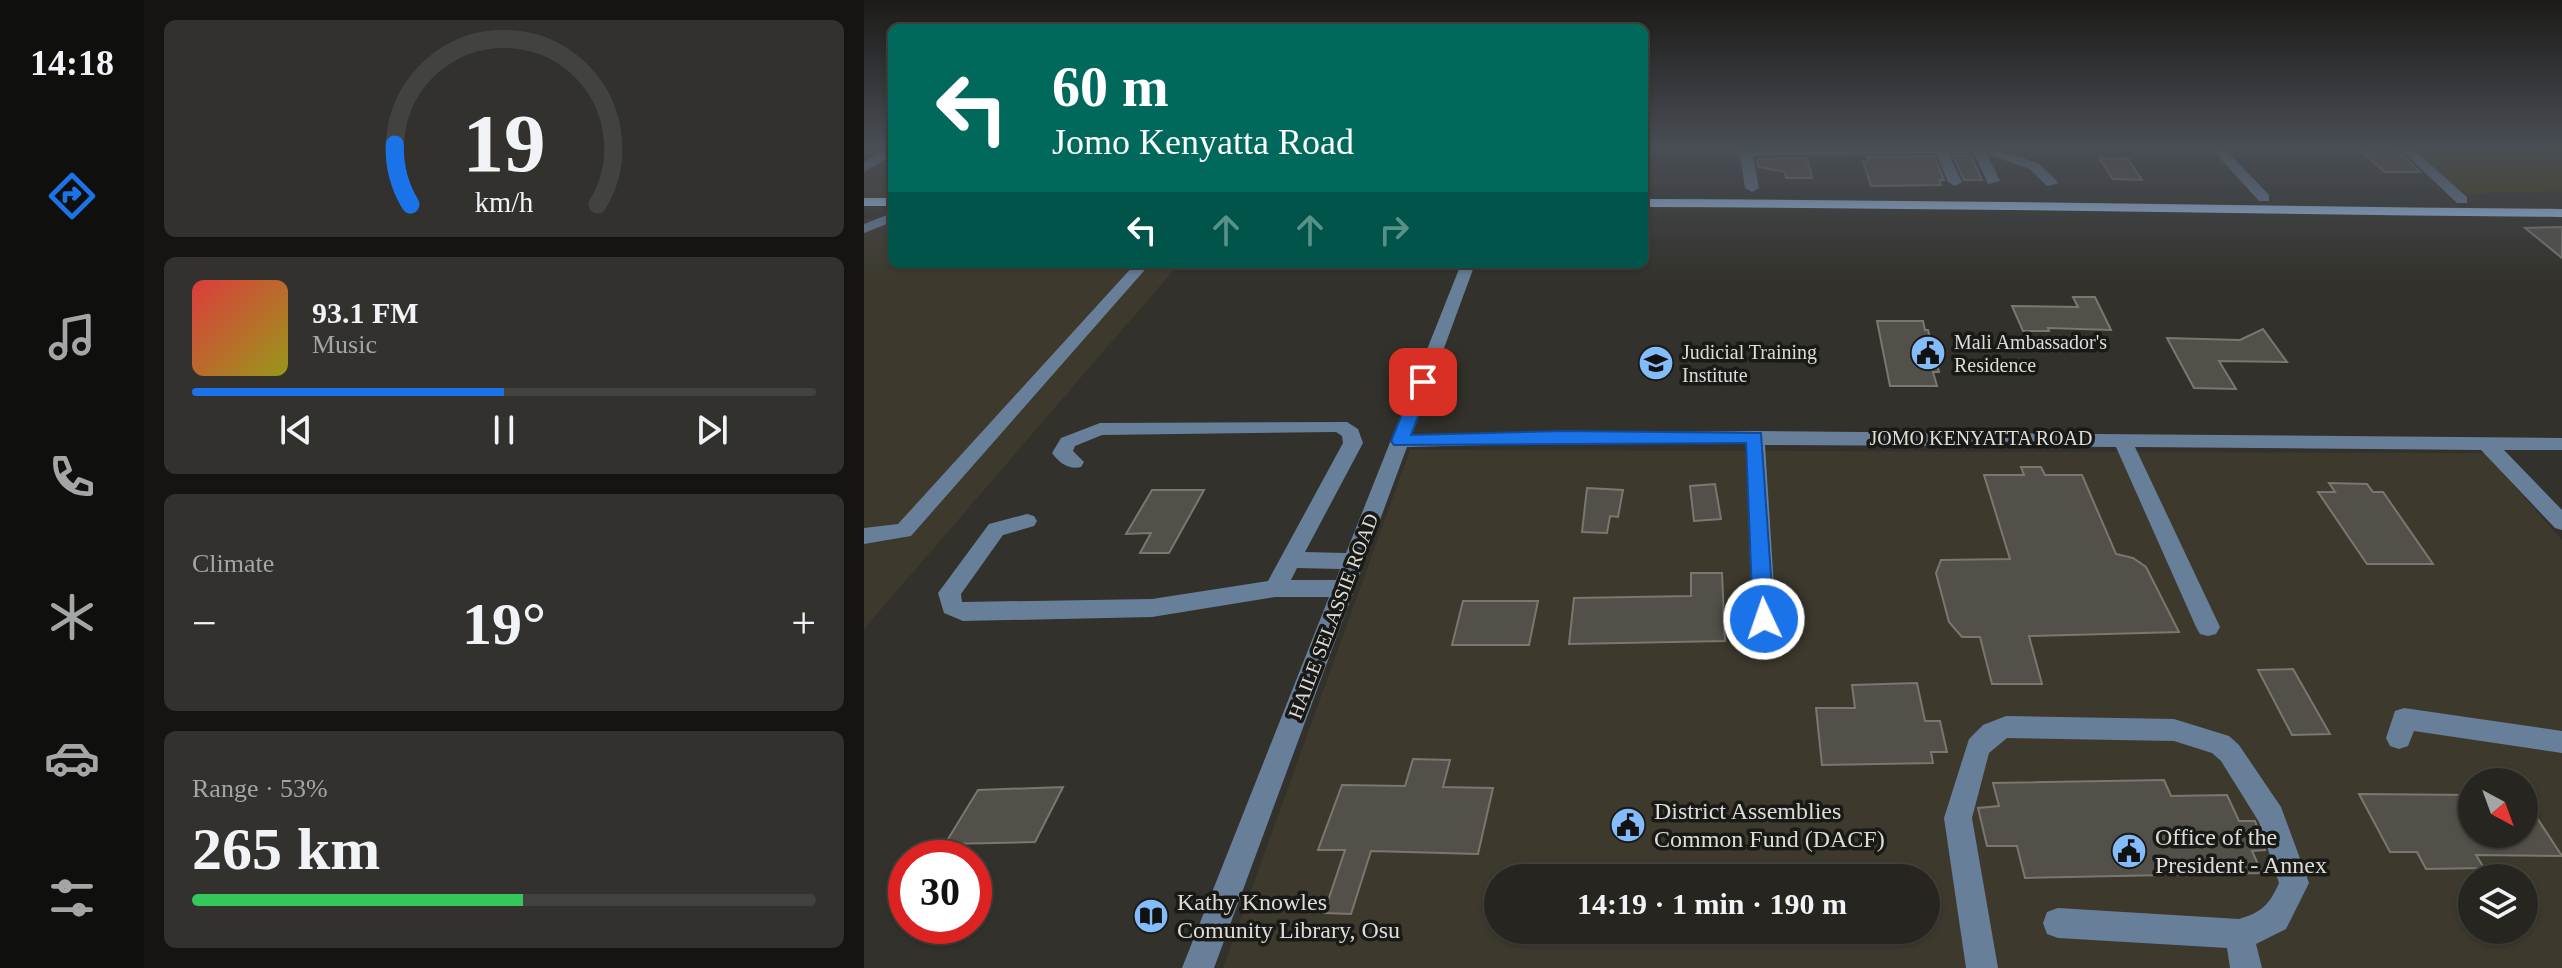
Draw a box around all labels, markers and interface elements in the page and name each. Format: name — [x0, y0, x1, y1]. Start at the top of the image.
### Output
text: 14:18 — [30, 43, 114, 83]
icon: left — [920, 56, 1024, 160]
text: 60 m — [1052, 56, 1169, 118]
text: 19 — [462, 96, 546, 188]
text: Jomo Kenyatta Road — [1052, 122, 1354, 162]
icon: directions — [44, 168, 100, 224]
text: km/h — [475, 187, 533, 218]
icon: left — [1120, 208, 1164, 252]
icon: ahead — [1204, 208, 1248, 252]
icon: ahead — [1288, 208, 1332, 252]
icon: right — [1372, 208, 1416, 252]
text: 93.1 FM — [312, 296, 419, 329]
icon: music — [44, 309, 100, 365]
text: Music — [312, 330, 377, 359]
place label: Mali Ambassador's Residence — [1954, 331, 2107, 376]
public building icon: Mali Ambassador's Residence — [1909, 334, 1947, 372]
place label: Judicial Training Institute — [1682, 341, 1817, 386]
school or university icon: Judicial Training Institute — [1637, 344, 1675, 382]
pin — [1389, 348, 1457, 416]
icon: arrive — [1401, 360, 1445, 404]
icon: previous — [274, 408, 318, 452]
icon: pause — [482, 408, 526, 452]
icon: next — [690, 408, 734, 452]
street label: JOMO KENYATTA ROAD — [1870, 427, 2092, 449]
icon: phone — [44, 449, 100, 505]
street label: HAILE SELASSIE ROAD — [1284, 510, 1382, 722]
text: Climate — [192, 549, 274, 578]
position arrow — [1722, 577, 1806, 661]
icon: climate — [44, 589, 100, 645]
text: 19° — [462, 591, 546, 657]
text: − — [192, 599, 217, 648]
text: + — [791, 599, 816, 648]
icon: car — [44, 730, 100, 786]
north arrow — [2458, 768, 2538, 848]
map controls — [2458, 768, 2538, 944]
text: Range · 53% — [192, 774, 328, 803]
place label: District Assemblies Common Fund (DACF) — [1654, 798, 1885, 852]
public building icon: District Assemblies Common Fund (DACF) — [1609, 806, 1647, 844]
text: 265 km — [192, 816, 380, 882]
place label: Office of the President - Annex — [2155, 824, 2327, 878]
public building icon: Office of the President - Annex — [2110, 832, 2148, 870]
speed limit sign: 30 — [888, 840, 992, 944]
button: layers — [2458, 864, 2538, 944]
icon: filters — [44, 870, 100, 926]
text: 14:19 · 1 min · 190 m — [1577, 887, 1847, 920]
place label: Kathy Knowles Comunity Library, Osu — [1177, 889, 1400, 943]
library icon: Kathy Knowles Comunity Library, Osu — [1132, 897, 1170, 935]

